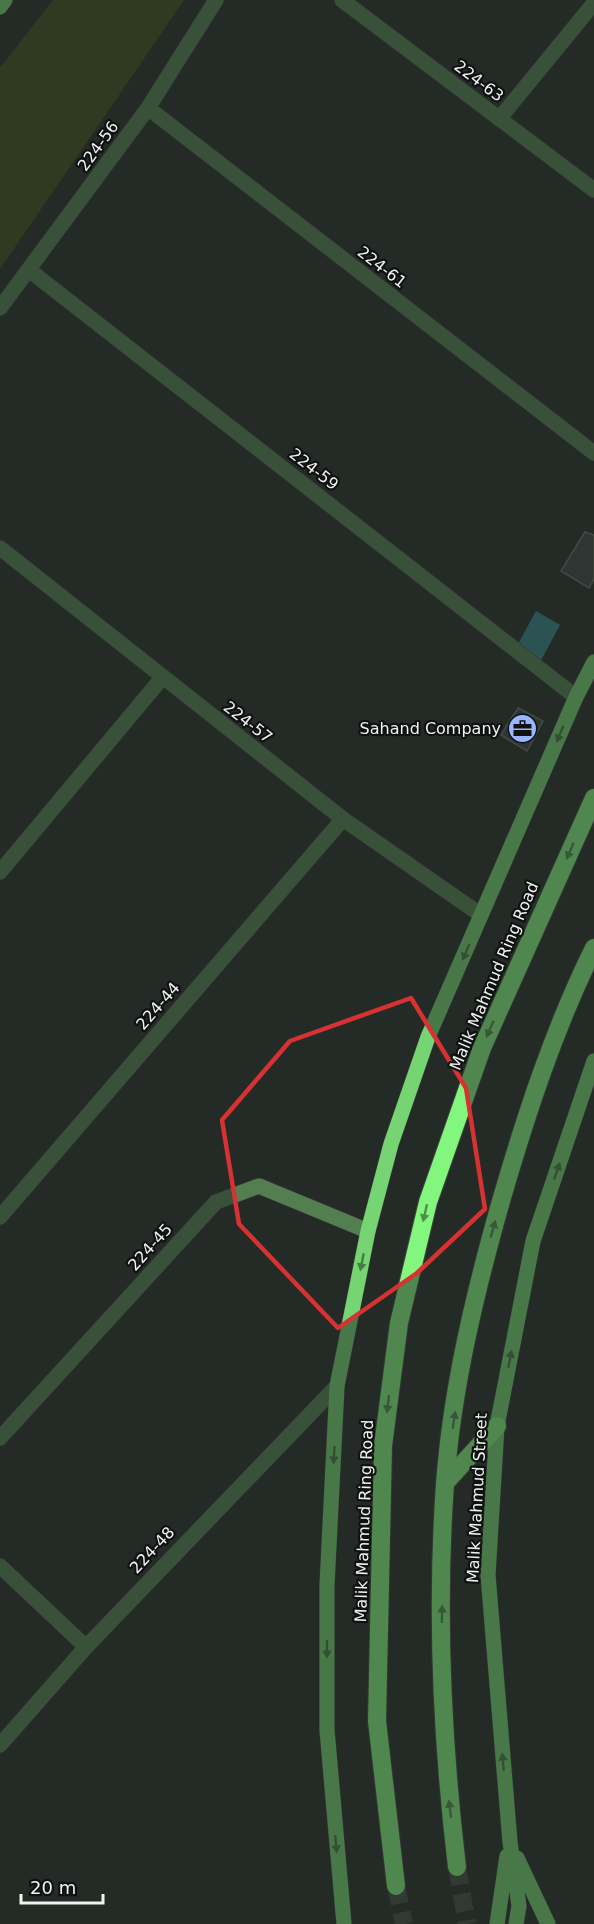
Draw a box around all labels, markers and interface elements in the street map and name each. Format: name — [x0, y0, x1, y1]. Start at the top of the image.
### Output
street label: 224-63 — [451, 56, 507, 106]
street label: 224-56 — [74, 117, 122, 175]
street label: 224-61 — [354, 242, 410, 292]
street label: 224-59 — [286, 444, 342, 494]
street label: 224-57 — [220, 697, 276, 747]
office icon: Sahand Company — [506, 712, 538, 744]
place label: Sahand Company — [360, 719, 501, 738]
one-way arrow — [555, 725, 564, 743]
one-way arrow — [565, 843, 575, 861]
street label: Malik Mahmud Ring Road — [446, 879, 542, 1073]
one-way arrow — [461, 943, 470, 960]
street label: 224-44 — [132, 978, 184, 1034]
one-way arrow — [485, 1021, 495, 1039]
one-way arrow — [553, 1162, 562, 1180]
one-way arrow — [420, 1204, 430, 1222]
street label: 224-45 — [124, 1220, 176, 1274]
one-way arrow — [489, 1220, 498, 1238]
one-way arrow — [357, 1253, 366, 1272]
one-way arrow — [506, 1350, 515, 1369]
one-way arrow — [384, 1395, 393, 1414]
one-way arrow — [450, 1410, 459, 1429]
street label: Malik Mahmud Street — [463, 1413, 491, 1583]
street label: Malik Mahmud Ring Road — [351, 1419, 377, 1623]
one-way arrow — [329, 1445, 338, 1464]
street label: 224-48 — [126, 1523, 178, 1577]
one-way arrow — [437, 1605, 447, 1624]
one-way arrow — [322, 1640, 332, 1659]
one-way arrow — [498, 1753, 508, 1772]
one-way arrow — [445, 1799, 455, 1818]
one-way arrow — [332, 1835, 341, 1854]
scale bar — [21, 1867, 104, 1905]
text: 20 m — [30, 1877, 76, 1898]

